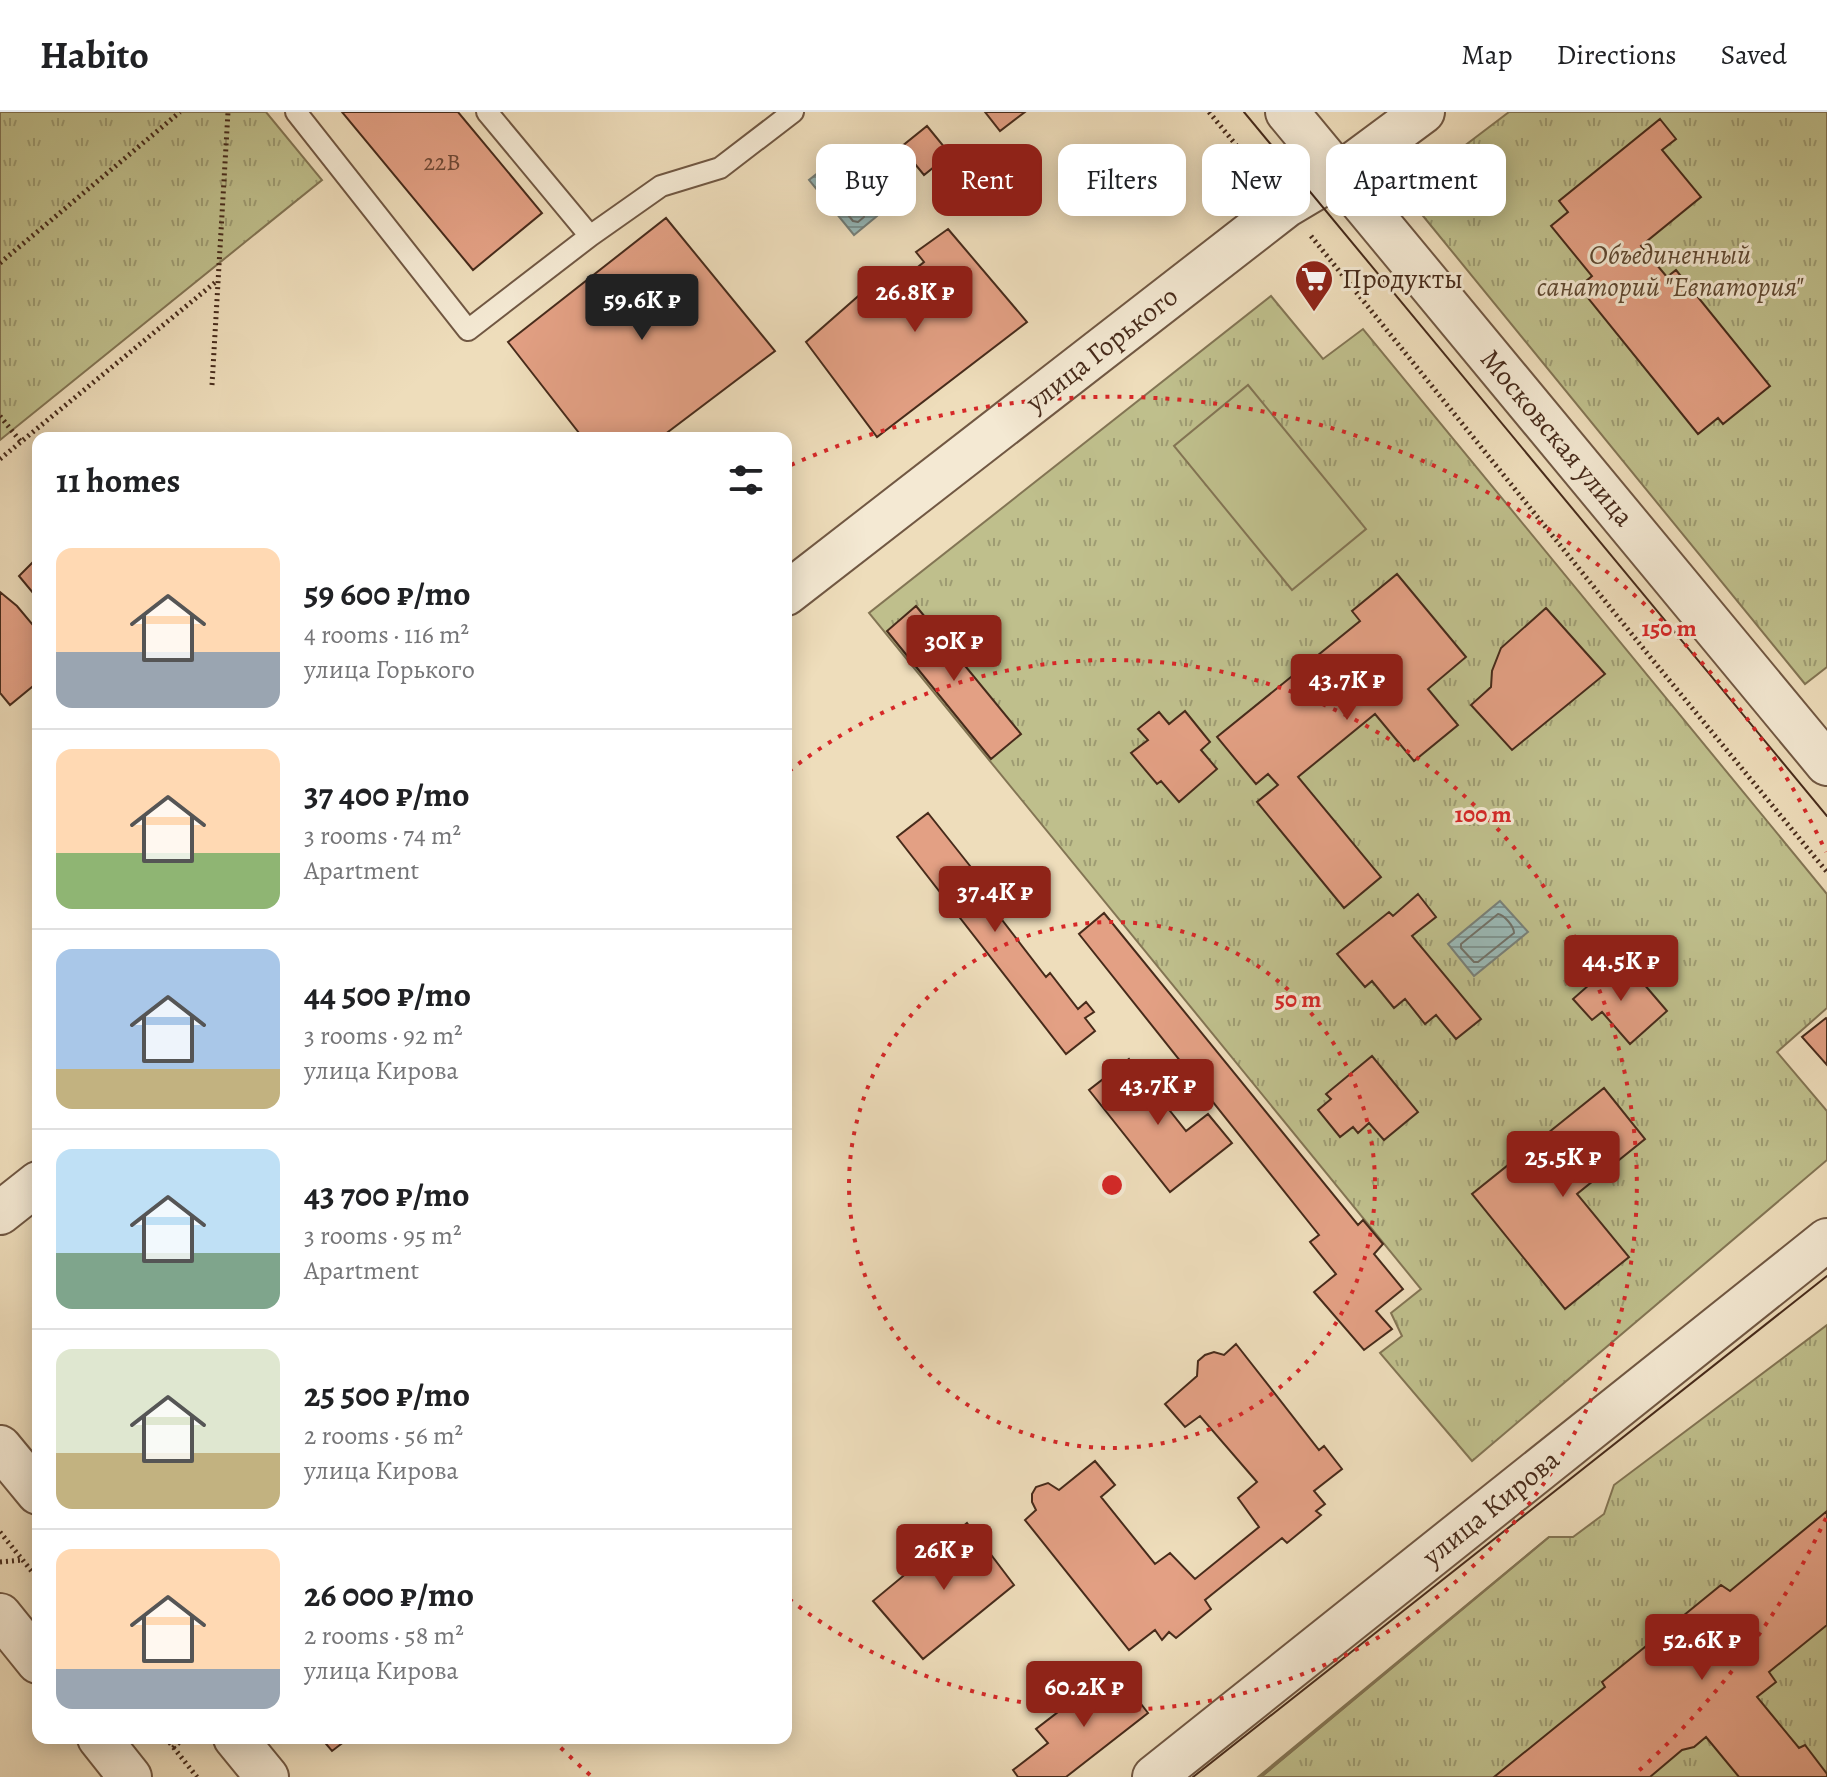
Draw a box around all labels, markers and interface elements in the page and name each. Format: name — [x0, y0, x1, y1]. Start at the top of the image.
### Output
text: Habito — [40, 29, 149, 81]
text: Map — [1461, 36, 1512, 74]
text: Directions — [1556, 36, 1677, 74]
text: Saved — [1721, 36, 1787, 74]
chip: Buy — [816, 144, 916, 216]
chip: Rent — [932, 144, 1042, 216]
chip: Filters — [1058, 144, 1186, 216]
chip: New — [1202, 144, 1310, 216]
chip: Apartment — [1326, 144, 1506, 216]
house number: 22В — [423, 146, 461, 178]
park label: Объединенный санаторий "Евпатория" — [1537, 236, 1804, 306]
supermarket icon: Продукты — [1293, 258, 1335, 313]
place label: Продукты — [1342, 260, 1463, 298]
pin: 26.8K ₽ — [841, 266, 989, 334]
pin: 59.6K ₽ — [568, 274, 716, 342]
text: 26.8K ₽ — [875, 274, 955, 309]
street label: улица Горького — [1017, 277, 1186, 421]
text: 59.6K ₽ — [603, 282, 681, 317]
street label: Московская улица — [1472, 341, 1642, 535]
text: 11 homes — [56, 457, 180, 504]
icon: filters — [724, 458, 768, 502]
text: 59 600 ₽/mo — [304, 570, 471, 617]
icon: home — [120, 580, 216, 676]
text: 150 m — [1641, 612, 1697, 644]
pin: 30K ₽ — [898, 615, 1010, 683]
text: 4 rooms · 116 m² — [304, 617, 469, 652]
text: 30K ₽ — [924, 623, 984, 658]
text: улица Горького — [304, 652, 475, 687]
pin: 43.7K ₽ — [1273, 654, 1421, 722]
text: 43.7K ₽ — [1309, 662, 1385, 697]
text: 37 400 ₽/mo — [304, 771, 470, 818]
icon: home — [120, 781, 216, 877]
text: 100 m — [1454, 798, 1512, 830]
text: 3 rooms · 74 m² — [304, 818, 461, 853]
text: Apartment — [304, 853, 419, 888]
pin: 37.4K ₽ — [921, 866, 1069, 934]
text: 37.4K ₽ — [957, 874, 1033, 909]
pin: 44.5K ₽ — [1547, 935, 1695, 1003]
text: 44.5K ₽ — [1582, 943, 1660, 978]
text: 44 500 ₽/mo — [304, 971, 471, 1018]
icon: home — [120, 981, 216, 1077]
text: 50 m — [1275, 983, 1321, 1015]
text: 3 rooms · 92 m² — [304, 1018, 463, 1053]
text: улица Кирова — [304, 1053, 459, 1088]
pin: 43.7K ₽ — [1084, 1059, 1232, 1127]
text: 43.7K ₽ — [1120, 1067, 1196, 1102]
pin: 25.5K ₽ — [1489, 1131, 1637, 1199]
text: 25.5K ₽ — [1525, 1139, 1601, 1174]
text: 43 700 ₽/mo — [304, 1171, 470, 1218]
centre of rings — [1098, 1171, 1126, 1199]
icon: home — [120, 1181, 216, 1277]
text: 3 rooms · 95 m² — [304, 1218, 461, 1253]
text: Apartment — [304, 1253, 419, 1288]
text: 25 500 ₽/mo — [304, 1371, 470, 1418]
icon: home — [120, 1381, 216, 1477]
text: 2 rooms · 56 m² — [304, 1418, 463, 1453]
street label: улица Кирова — [1414, 1441, 1568, 1576]
text: улица Кирова — [304, 1453, 459, 1488]
pin: 26K ₽ — [888, 1524, 1000, 1592]
text: 26K ₽ — [914, 1532, 974, 1567]
text: 26 000 ₽/mo — [304, 1571, 474, 1618]
icon: home — [120, 1581, 216, 1677]
pin: 52.6K ₽ — [1628, 1614, 1776, 1682]
text: 2 rooms · 58 m² — [304, 1618, 464, 1653]
text: 52.6K ₽ — [1663, 1622, 1741, 1657]
text: улица Кирова — [304, 1653, 459, 1688]
pin: 60.2K ₽ — [1010, 1661, 1158, 1729]
text: 60.2K ₽ — [1044, 1669, 1124, 1704]

